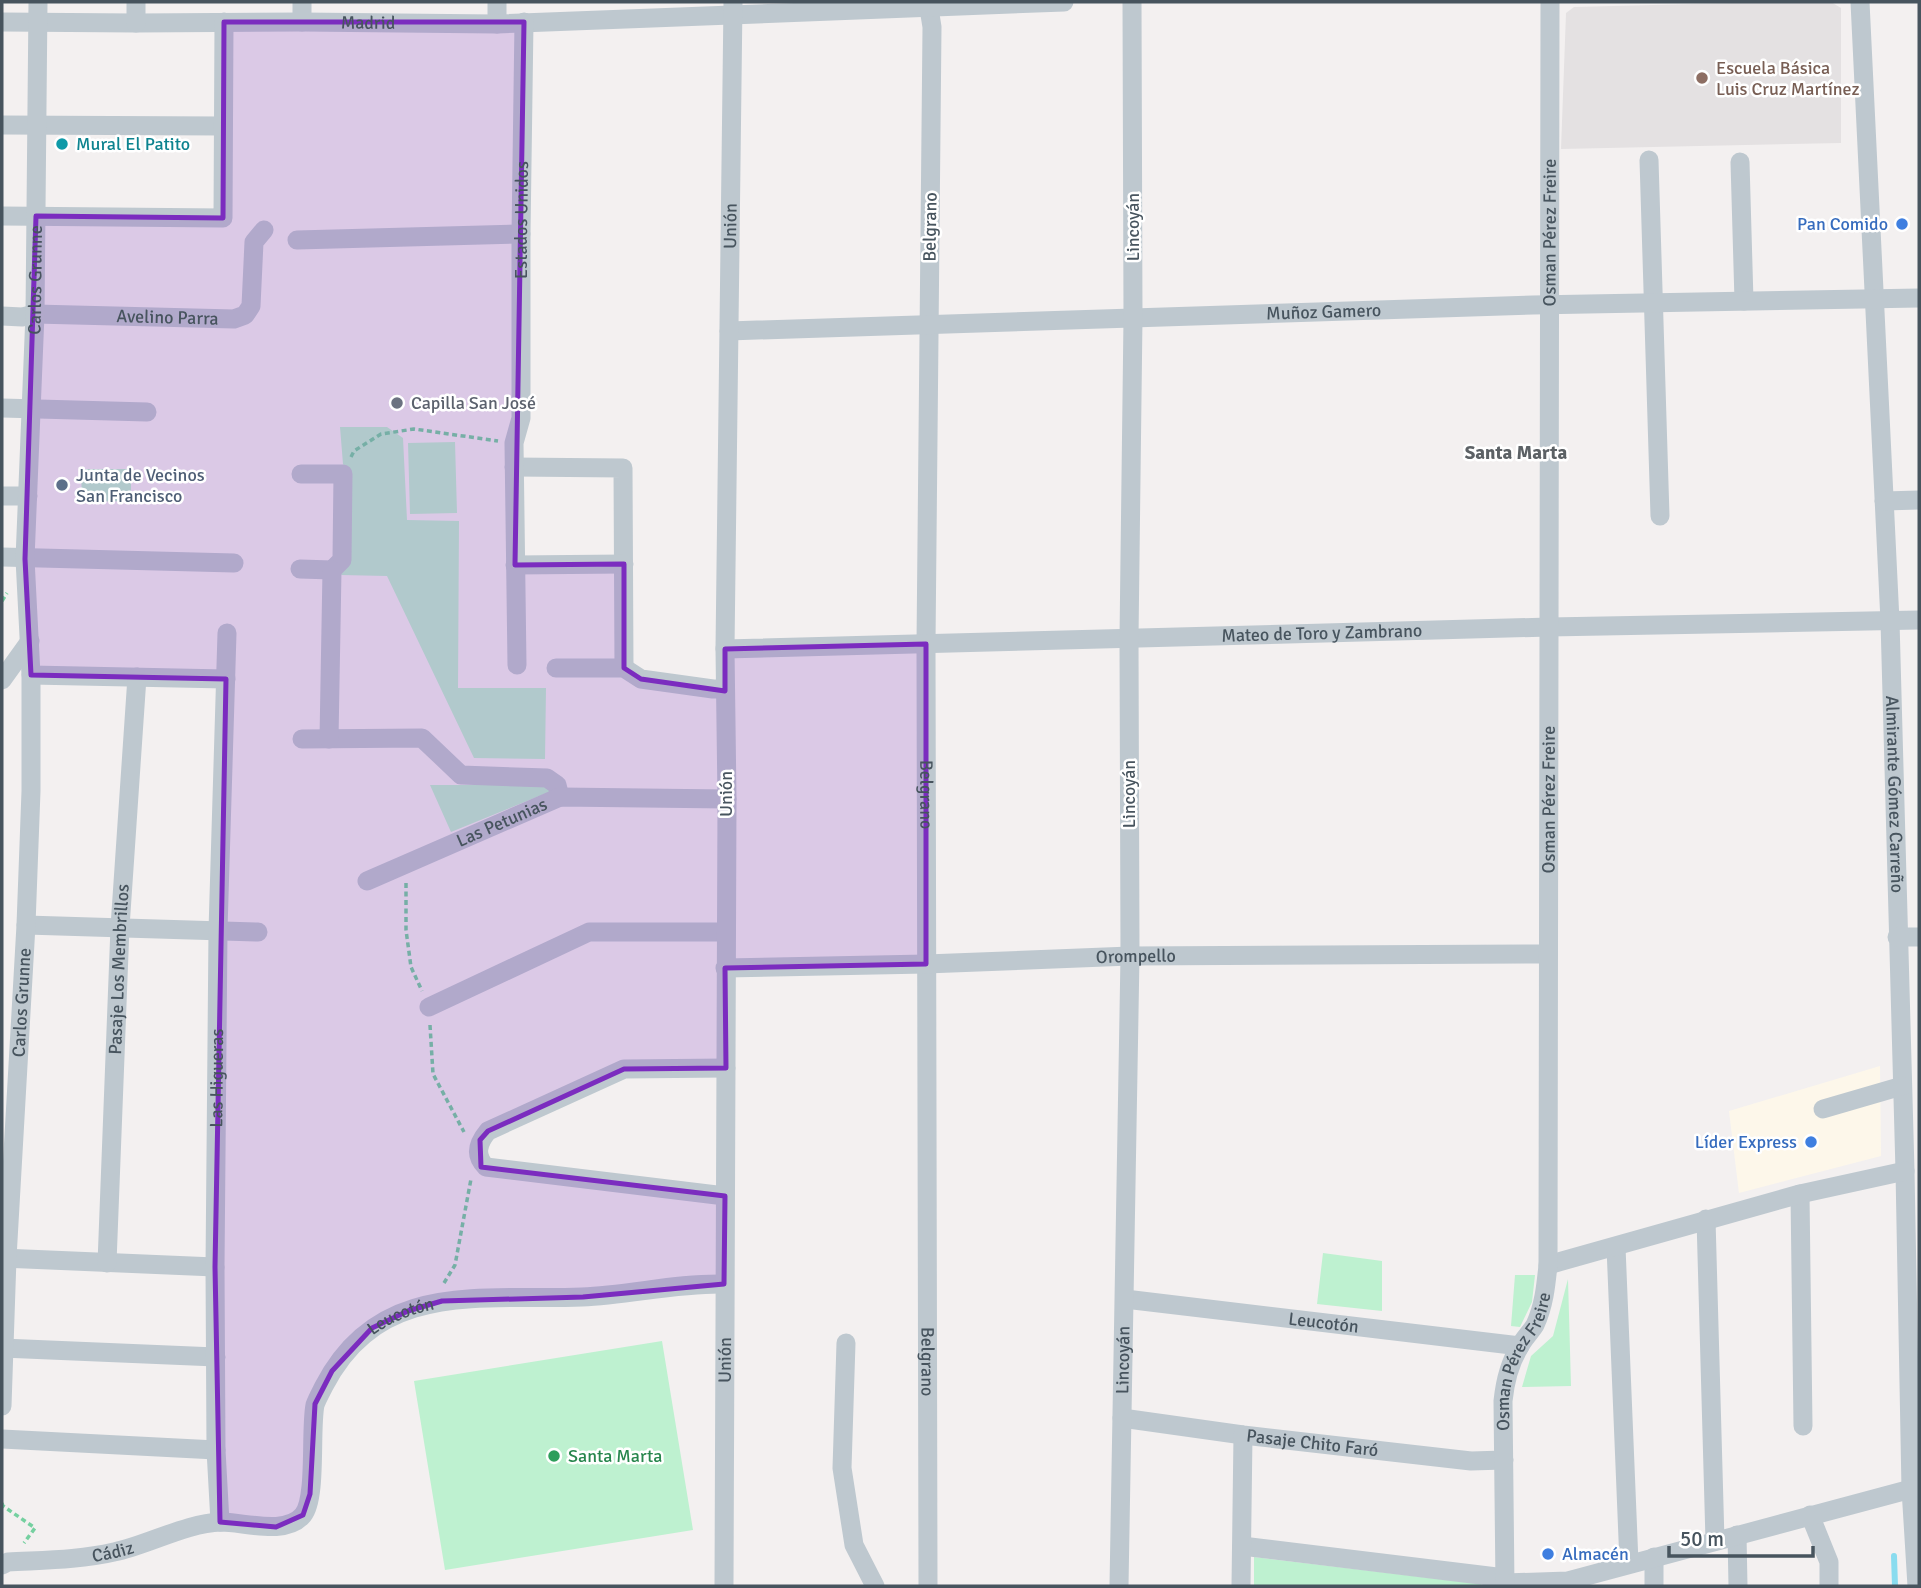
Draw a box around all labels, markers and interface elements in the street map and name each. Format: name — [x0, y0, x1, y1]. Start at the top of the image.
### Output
street label: Madrid — [341, 11, 395, 34]
place label: Escuela Básica Luis Cruz Martínez — [1716, 57, 1860, 100]
marker: Escuela Básica Luis Cruz Martínez — [1694, 70, 1710, 86]
place label: Mural El Patito — [76, 133, 190, 155]
marker: Mural El Patito — [54, 136, 70, 152]
street label: Osman Pérez Freire — [1539, 159, 1561, 306]
street label: Estados Unidos — [510, 161, 533, 279]
street label: Belgrano — [918, 192, 942, 262]
street label: Lincoyán — [1122, 193, 1144, 261]
street label: Unión — [719, 203, 742, 249]
place label: Pan Comido — [1797, 213, 1888, 235]
marker: Pan Comido — [1894, 216, 1910, 232]
street label: Carlos Grunne — [23, 225, 47, 335]
street label: Muñoz Gamero — [1266, 299, 1382, 325]
street label: Avelino Parra — [116, 305, 219, 330]
place label: Capilla San José — [411, 392, 536, 414]
marker: Capilla San José — [389, 395, 405, 411]
district label: Santa Marta — [1465, 441, 1567, 465]
place label: Junta de Vecinos San Francisco — [76, 464, 205, 507]
marker: Junta de Vecinos San Francisco — [54, 477, 70, 493]
street label: Mateo de Toro y Zambrano — [1221, 619, 1423, 647]
street label: Almirante Gómez Carreño — [1881, 695, 1908, 893]
street label: Osman Pérez Freire — [1538, 726, 1560, 873]
street label: Belgrano — [915, 760, 937, 829]
street label: Lincoyán — [1118, 760, 1140, 828]
street label: Unión — [715, 771, 737, 817]
street label: Las Petunias — [453, 793, 551, 852]
street label: Pasaje Los Membrillos — [104, 883, 134, 1055]
street label: Orompello — [1095, 945, 1176, 968]
street label: Carlos Grunne — [7, 947, 36, 1058]
street label: Las Higueras — [205, 1028, 228, 1128]
place label: Líder Express — [1695, 1131, 1797, 1153]
marker: Líder Express — [1803, 1134, 1819, 1150]
street label: Osman Pérez Freire — [1492, 1290, 1555, 1431]
street label: Leucotón — [363, 1293, 436, 1340]
street label: Leucotón — [1287, 1308, 1360, 1338]
street label: Lincoyán — [1111, 1326, 1135, 1394]
street label: Belgrano — [916, 1327, 939, 1396]
street label: Unión — [714, 1337, 736, 1383]
street label: Pasaje Chito Faró — [1245, 1424, 1379, 1461]
place label: Santa Marta — [568, 1445, 662, 1467]
marker: Santa Marta — [546, 1448, 562, 1464]
scale bar — [1669, 1514, 1812, 1558]
text: 50 m — [1680, 1526, 1724, 1552]
street label: Cádiz — [90, 1536, 136, 1567]
place label: Almacén — [1562, 1543, 1629, 1565]
marker: Almacén — [1540, 1546, 1556, 1562]

